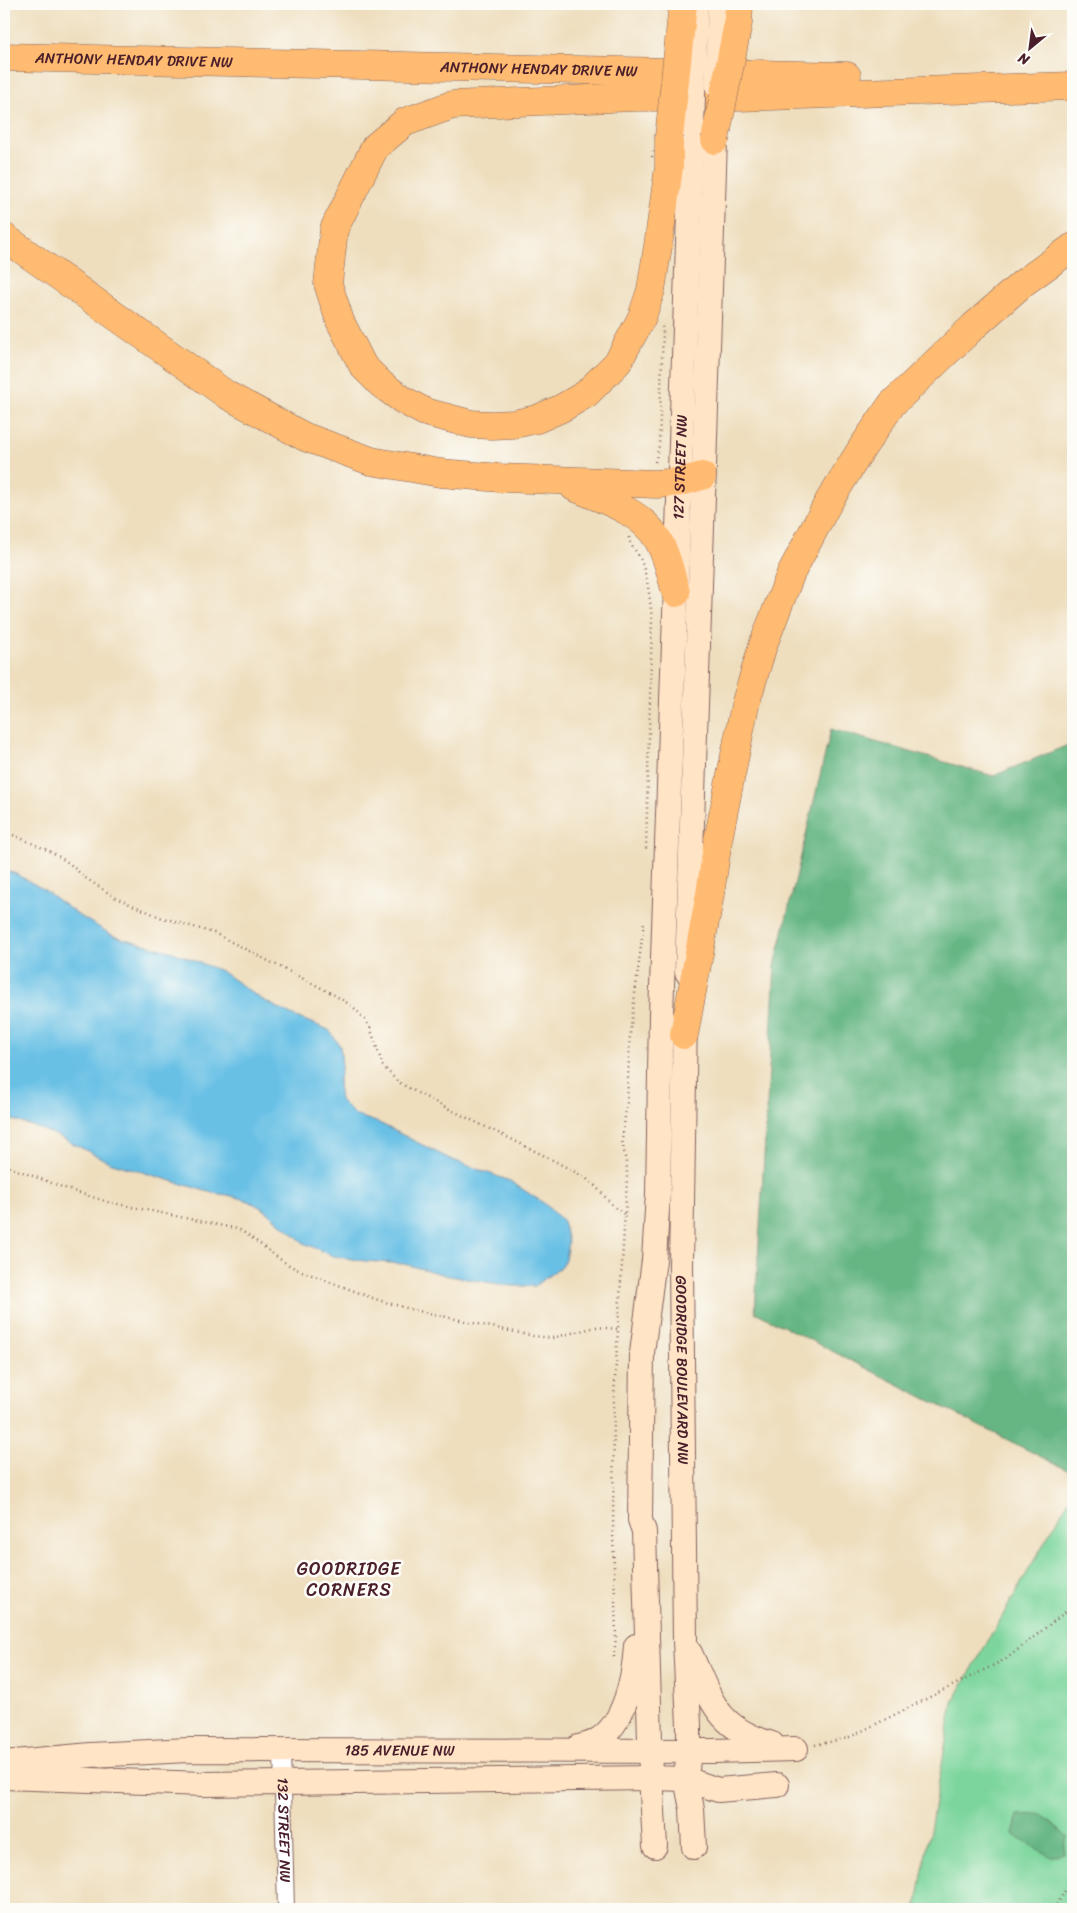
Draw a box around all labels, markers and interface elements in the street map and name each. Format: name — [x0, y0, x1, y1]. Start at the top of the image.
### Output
north arrow — [1004, 22, 1054, 72]
street label: ANTHONY HENDAY DRIVE NW — [34, 45, 233, 75]
text: N — [1013, 46, 1035, 73]
street label: ANTHONY HENDAY DRIVE NW — [439, 54, 638, 84]
street label: 127 STREET NW — [665, 414, 695, 520]
street label: GOODRIDGE BOULEVARD NW — [668, 1275, 696, 1465]
district label: GOODRIDGE CORNERS — [297, 1553, 401, 1606]
street label: 185 AVENUE NW — [344, 1737, 455, 1764]
street label: 132 STREET NW — [270, 1777, 298, 1883]

